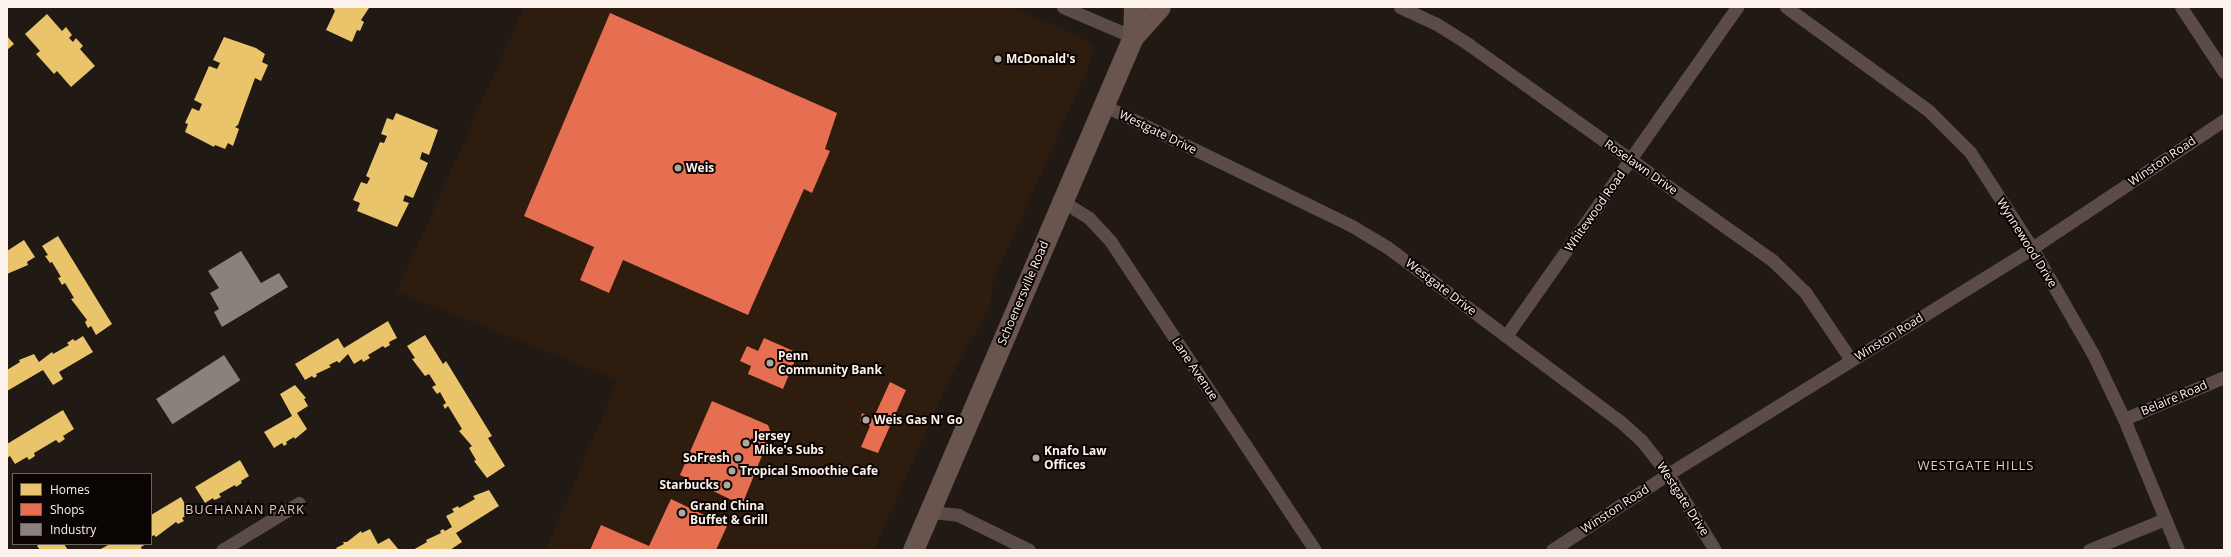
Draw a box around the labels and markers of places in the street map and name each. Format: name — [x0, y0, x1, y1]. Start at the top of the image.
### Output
place label: McDonald's — [1006, 52, 1075, 66]
marker: McDonald's — [993, 54, 1003, 64]
place label: Weis — [686, 161, 714, 175]
marker: Weis — [673, 163, 683, 173]
place label: Penn Community Bank — [778, 349, 882, 377]
marker: Penn Community Bank — [765, 358, 775, 368]
place label: Weis Gas N' Go — [874, 413, 963, 427]
marker: Weis Gas N' Go — [861, 415, 871, 425]
place label: Jersey Mike's Subs — [754, 429, 824, 457]
marker: Jersey Mike's Subs — [741, 438, 751, 448]
place label: Knafo Law Offices — [1044, 444, 1107, 472]
place label: SoFresh — [683, 451, 730, 465]
marker: SoFresh — [733, 453, 743, 463]
marker: Knafo Law Offices — [1031, 453, 1041, 463]
place label: Tropical Smoothie Cafe — [740, 464, 878, 478]
marker: Tropical Smoothie Cafe — [727, 466, 737, 476]
place label: Starbucks — [659, 478, 719, 492]
marker: Starbucks — [722, 480, 732, 490]
place label: Grand China Buffet & Grill — [690, 499, 768, 527]
marker: Grand China Buffet & Grill — [677, 508, 687, 518]

